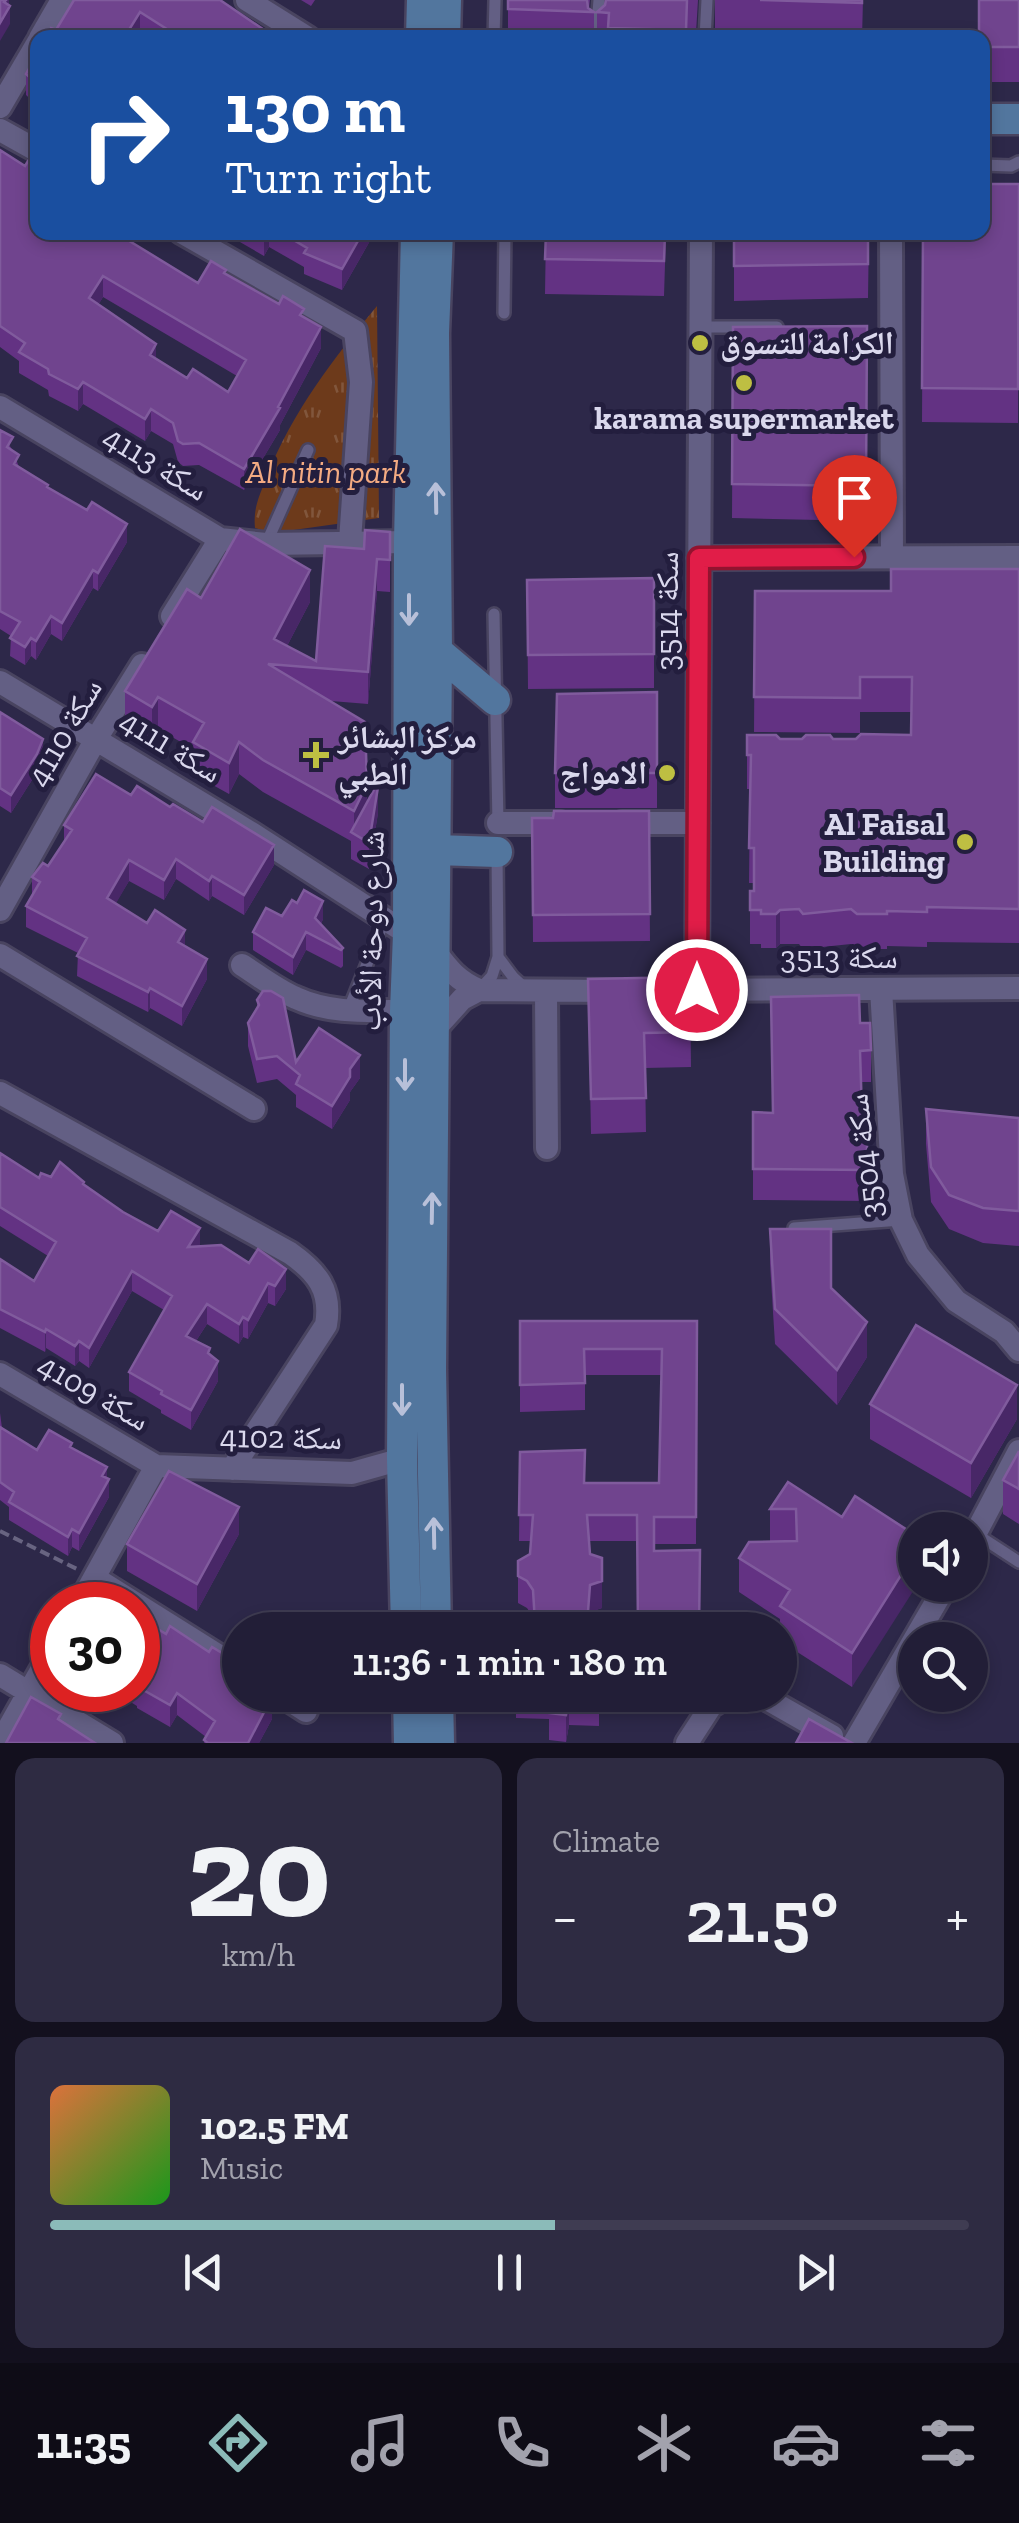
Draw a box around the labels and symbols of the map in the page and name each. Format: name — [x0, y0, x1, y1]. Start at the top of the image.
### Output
place label: الكرامة للتسوق — [720, 324, 894, 362]
marker: الكرامة للتسوق — [689, 332, 711, 354]
marker: karama supermarket — [733, 372, 755, 394]
place label: karama supermarket — [594, 399, 894, 437]
street label: سكة 4113 — [97, 417, 215, 509]
park label: Al nitin park — [245, 453, 406, 491]
pin — [812, 455, 897, 558]
one-way arrow — [426, 482, 445, 514]
street label: سكة 3514 — [648, 551, 686, 671]
one-way arrow — [400, 592, 418, 625]
street label: سكة 4110 — [18, 671, 110, 793]
street label: سكة 4111 — [113, 701, 229, 791]
place label: مركز البشائر الطبي — [336, 718, 477, 799]
marker: مركز البشائر الطبي — [303, 742, 329, 768]
place label: الامواج — [560, 754, 647, 793]
marker: الامواج — [656, 762, 678, 784]
place label: Al Faisal Building — [823, 805, 945, 880]
street label: شارع دوحة الأدب — [350, 830, 393, 1032]
marker: Al Faisal Building — [954, 831, 976, 853]
position arrow — [645, 938, 749, 1042]
street label: سكة 3513 — [780, 938, 898, 976]
one-way arrow — [395, 1058, 414, 1090]
street label: سكة 3504 — [838, 1092, 890, 1220]
one-way arrow — [422, 1192, 442, 1224]
street label: سكة 4109 — [31, 1345, 157, 1439]
one-way arrow — [392, 1382, 412, 1415]
street label: سكة 4102 — [220, 1417, 342, 1457]
one-way arrow — [424, 1517, 444, 1550]
speed limit sign: 30 — [30, 1582, 160, 1712]

